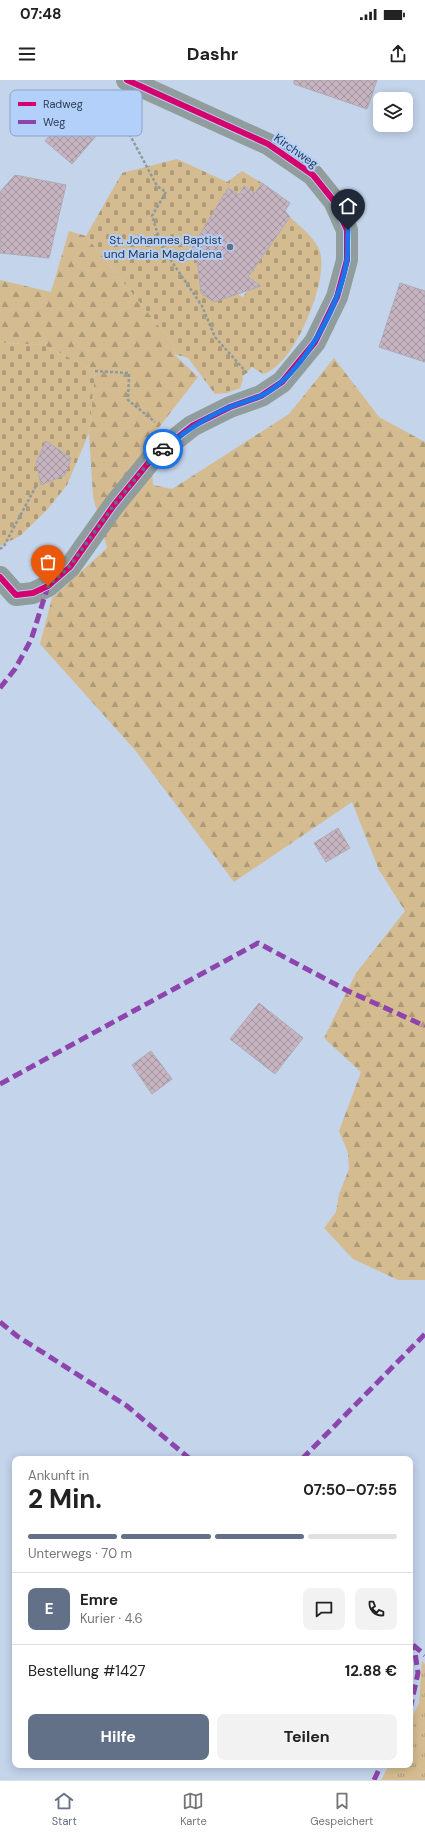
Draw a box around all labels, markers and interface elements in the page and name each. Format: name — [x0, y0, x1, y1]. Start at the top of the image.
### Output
text: 07:48 — [20, 4, 62, 24]
text: Dashr — [187, 42, 238, 66]
icon: menu — [16, 43, 38, 65]
icon: share — [387, 43, 409, 65]
legend — [10, 90, 142, 136]
map controls — [373, 92, 413, 132]
button: layers — [373, 92, 413, 132]
text: Radweg — [43, 97, 83, 111]
text: Weg — [43, 115, 65, 129]
street label: Kirchweg — [271, 130, 321, 172]
pin — [331, 189, 365, 230]
icon: home — [337, 195, 359, 217]
place label: St. Johannes Baptist und Maria Magdalena — [104, 232, 222, 262]
marker: St. Johannes Baptist und Maria Magdalena — [225, 242, 235, 252]
courier — [143, 429, 183, 469]
icon: car — [152, 438, 174, 460]
pin — [31, 545, 65, 586]
icon: bag — [37, 551, 59, 573]
text: Ankunft in — [28, 1467, 89, 1484]
text: 07:50–07:55 — [303, 1480, 397, 1500]
text: 2 Min. — [28, 1482, 102, 1516]
text: Unterwegs · 70 m — [28, 1545, 132, 1562]
button: chat — [303, 1588, 345, 1630]
button: phone — [355, 1588, 397, 1630]
text: Emre — [80, 1590, 118, 1610]
text: E — [45, 1599, 53, 1619]
text: Kurier · 4.6 — [80, 1610, 143, 1627]
text: Bestellung #1427 — [28, 1661, 145, 1681]
text: 12.88 € — [345, 1661, 397, 1681]
button: Hilfe — [28, 1714, 209, 1760]
button: Teilen — [217, 1714, 397, 1760]
tab: Start — [52, 1790, 77, 1828]
tab: Karte — [180, 1790, 207, 1828]
tab: Gespeichert — [310, 1790, 373, 1828]

